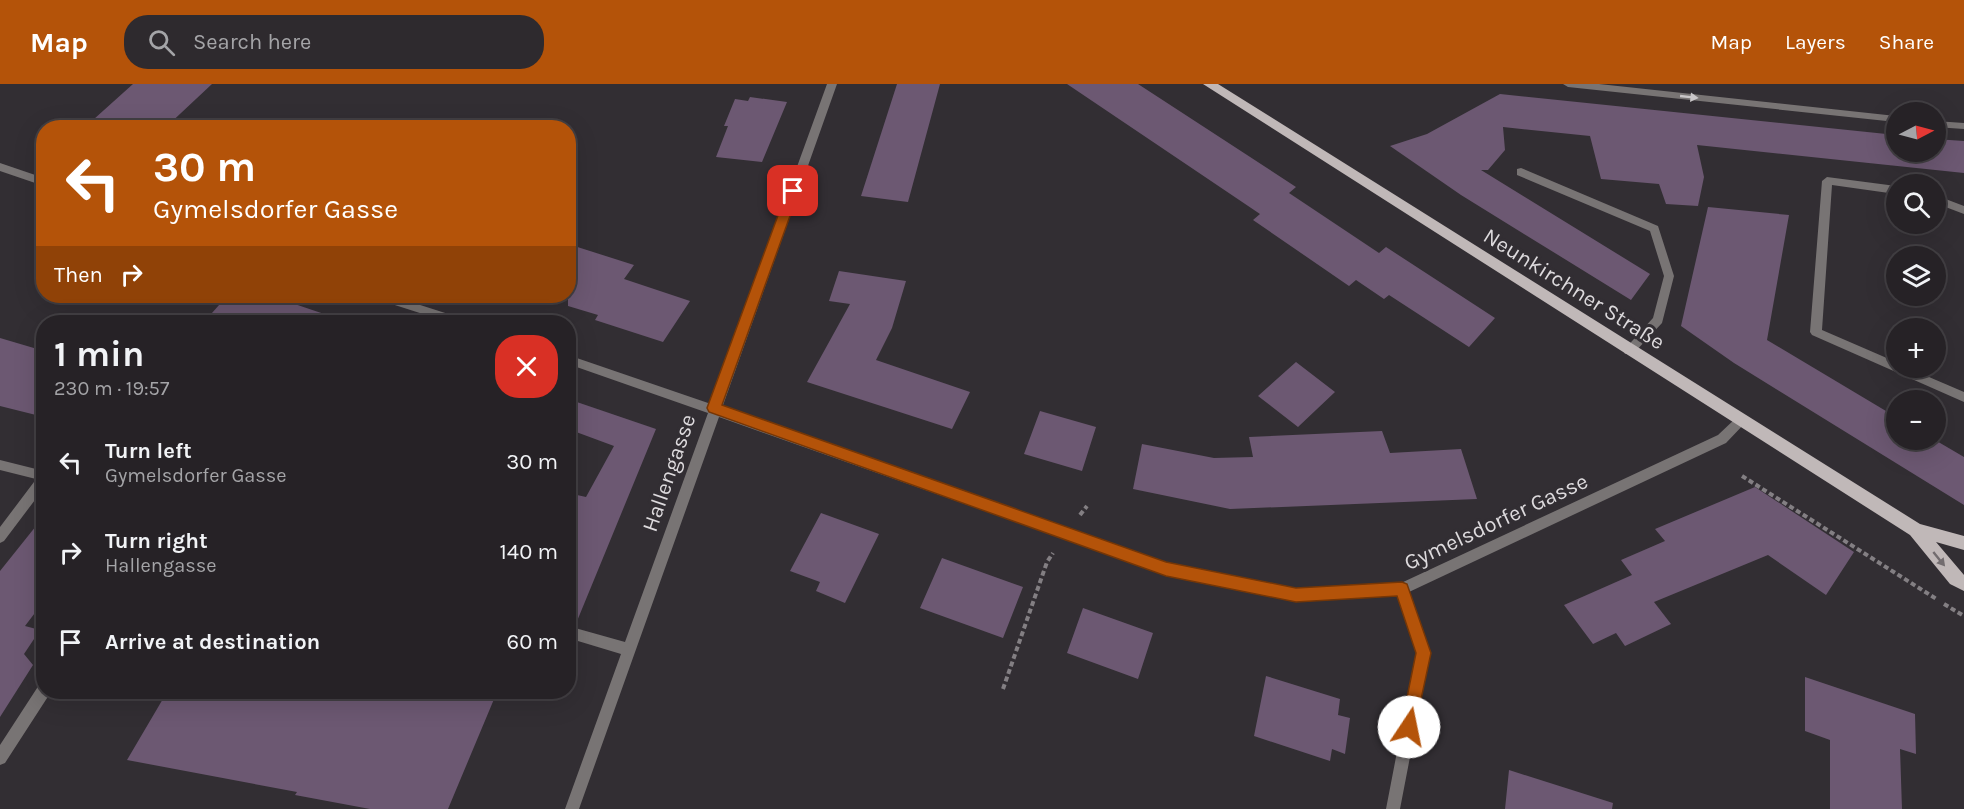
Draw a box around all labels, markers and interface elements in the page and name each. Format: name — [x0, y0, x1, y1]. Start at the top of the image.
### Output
search box — [124, 15, 544, 69]
text: Map — [30, 26, 88, 59]
icon: search — [145, 26, 178, 59]
text: Search here — [193, 29, 311, 55]
text: Map — [1710, 30, 1752, 54]
text: Layers — [1785, 30, 1846, 54]
text: Share — [1879, 30, 1934, 54]
one-way arrow — [1680, 92, 1699, 102]
north arrow — [1886, 102, 1946, 162]
map controls — [1886, 102, 1946, 450]
text: 30 m — [153, 142, 256, 192]
icon: left — [54, 144, 132, 222]
pin — [767, 165, 818, 216]
icon: arrive — [776, 174, 809, 207]
button: search — [1886, 174, 1946, 234]
text: Gymelsdorfer Gasse — [153, 193, 398, 225]
street label: Neunkirchner Straße — [1479, 223, 1669, 355]
button: layers — [1886, 246, 1946, 306]
icon: right — [115, 258, 148, 291]
text: Then — [54, 262, 103, 288]
button: + — [1886, 318, 1946, 378]
text: 1 min — [54, 333, 144, 375]
button: close — [495, 335, 558, 398]
text: 230 m · 19:57 — [54, 377, 169, 400]
button: − — [1886, 390, 1946, 450]
street label: Hallengasse — [637, 411, 701, 535]
text: Turn left — [105, 438, 192, 464]
icon: left — [54, 446, 87, 479]
text: 30 m — [506, 449, 558, 475]
text: Gymelsdorfer Gasse — [105, 464, 287, 487]
street label: Gymelsdorfer Gasse — [1400, 468, 1592, 576]
text: Turn right — [105, 528, 208, 554]
icon: right — [54, 536, 87, 569]
text: 140 m — [500, 539, 558, 565]
one-way arrow — [1932, 551, 1945, 566]
text: Hallengasse — [105, 554, 217, 577]
icon: arrive — [54, 626, 87, 659]
text: Arrive at destination — [105, 629, 320, 655]
text: 60 m — [507, 629, 558, 655]
position arrow — [1377, 695, 1441, 759]

